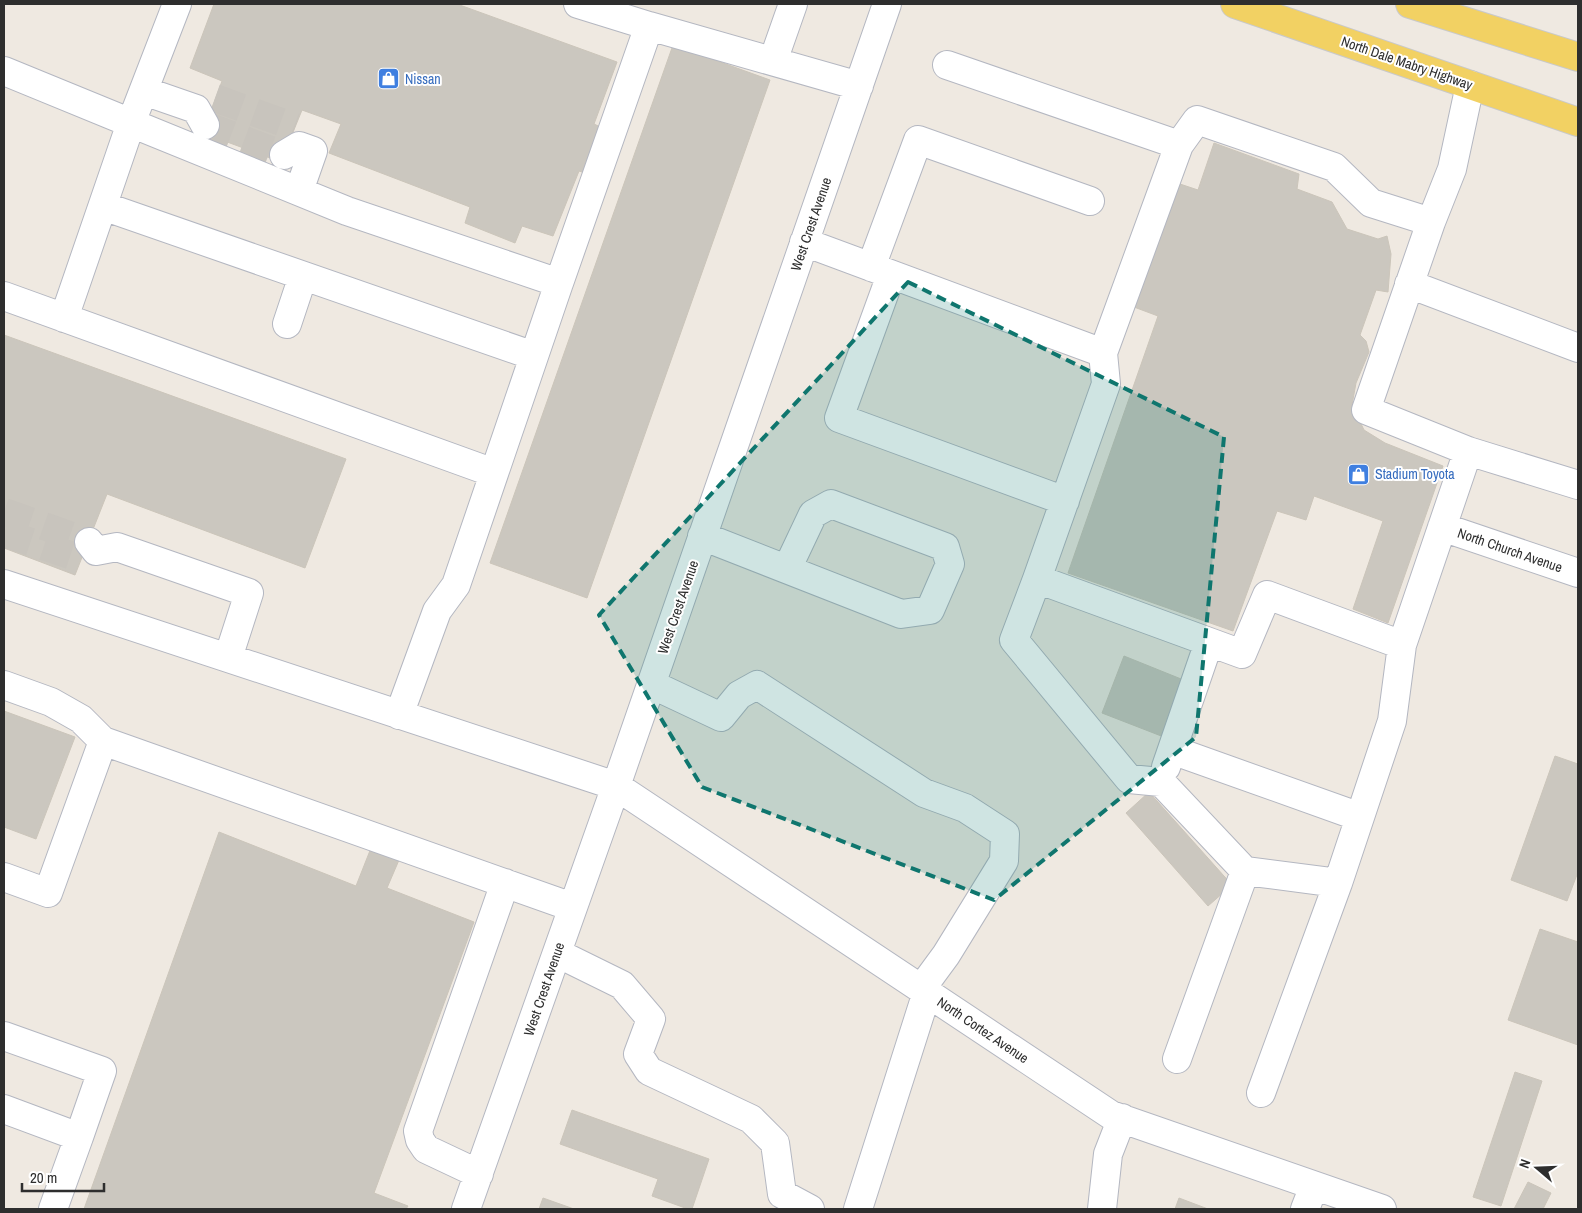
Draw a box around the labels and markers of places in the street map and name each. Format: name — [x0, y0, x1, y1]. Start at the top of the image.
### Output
shop icon: Nissan — [377, 67, 401, 91]
place label: Nissan — [405, 70, 441, 88]
shop icon: Stadium Toyota — [1347, 462, 1371, 486]
place label: Stadium Toyota — [1375, 465, 1455, 483]

